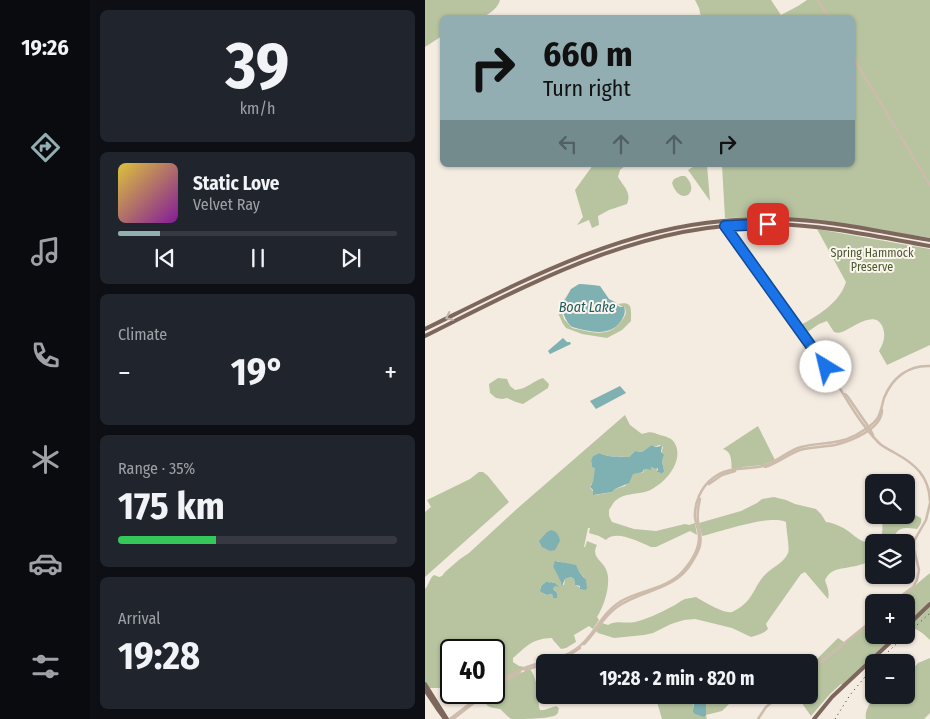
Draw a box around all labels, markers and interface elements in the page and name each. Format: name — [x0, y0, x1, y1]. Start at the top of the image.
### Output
text: 39 — [226, 27, 289, 105]
text: 660 m — [543, 33, 633, 75]
text: 19:26 — [21, 34, 69, 61]
icon: right — [460, 35, 525, 100]
text: Turn right — [543, 75, 631, 102]
text: km/h — [240, 99, 275, 118]
icon: directions — [28, 130, 63, 165]
icon: left — [554, 130, 582, 158]
icon: ahead — [607, 130, 635, 158]
icon: ahead — [660, 130, 688, 158]
icon: right — [713, 130, 741, 158]
text: Static Love — [193, 172, 280, 195]
text: Velvet Ray — [193, 195, 260, 214]
pin — [747, 203, 789, 245]
icon: arrive — [754, 210, 782, 238]
icon: music — [28, 234, 63, 269]
icon: previous — [151, 244, 179, 272]
icon: pause — [244, 244, 272, 272]
icon: next — [337, 244, 365, 272]
park label: Spring Hammock Preserve — [831, 246, 914, 274]
water label: Boat Lake — [559, 299, 616, 316]
one-way arrow — [445, 311, 454, 321]
text: Climate — [118, 325, 167, 344]
icon: phone — [28, 338, 63, 373]
position arrow — [799, 340, 851, 392]
text: 19° — [231, 349, 284, 395]
text: − — [118, 356, 131, 389]
text: + — [384, 356, 397, 389]
icon: climate — [28, 442, 63, 477]
text: Range · 35% — [118, 459, 195, 478]
map controls — [865, 474, 915, 704]
button: search — [865, 474, 915, 524]
text: 175 km — [118, 483, 225, 529]
button: layers — [865, 534, 915, 584]
icon: car — [28, 546, 63, 581]
button: + — [865, 594, 915, 644]
text: Arrival — [118, 609, 160, 628]
text: 19:28 — [118, 633, 200, 679]
speed limit sign: 40 — [440, 639, 505, 704]
icon: filters — [28, 649, 63, 684]
button: − — [865, 654, 915, 704]
text: 19:28 · 2 min · 820 m — [599, 667, 755, 690]

